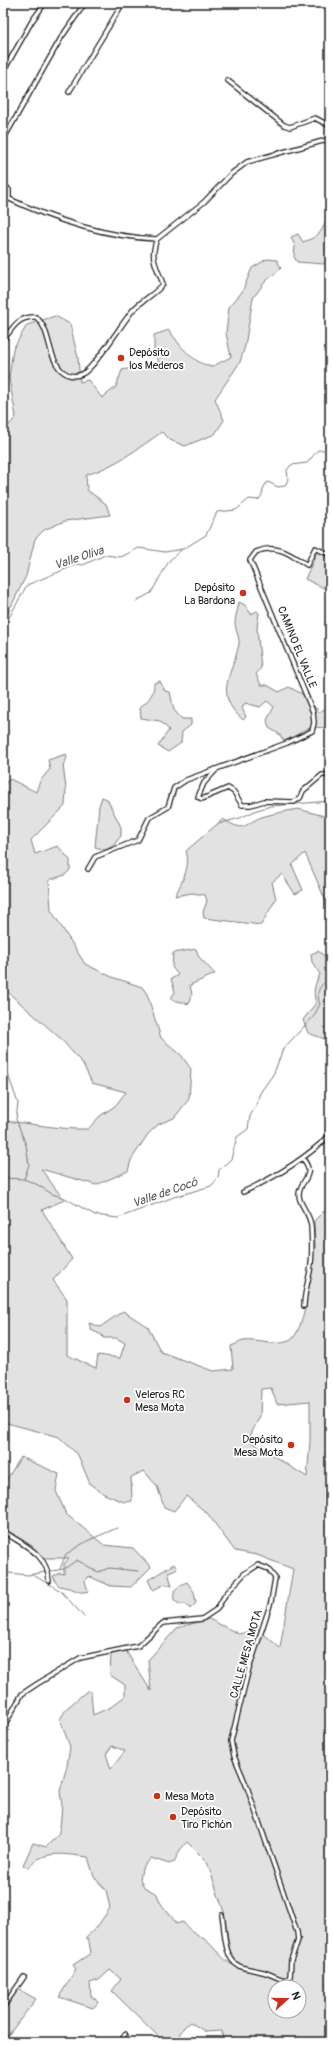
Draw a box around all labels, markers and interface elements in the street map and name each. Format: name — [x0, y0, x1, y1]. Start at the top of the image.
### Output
place label: Depósito los Mederos — [129, 346, 184, 372]
marker: Depósito los Mederos — [116, 353, 126, 363]
water label: Valle Oliva — [52, 543, 107, 573]
place label: Depósito La Bardona — [184, 581, 235, 607]
marker: Depósito La Bardona — [238, 588, 248, 598]
street label: CAMINO EL VALLE — [275, 604, 319, 690]
water label: Valle de Cocó — [130, 1174, 201, 1211]
place label: Veleros RC Mesa Mota — [135, 1388, 185, 1414]
marker: Veleros RC Mesa Mota — [122, 1395, 132, 1405]
place label: Depósito Mesa Mota — [234, 1433, 283, 1459]
marker: Depósito Mesa Mota — [286, 1440, 296, 1450]
street label: CALLE MESA MOTA — [227, 1608, 265, 1700]
place label: Mesa Mota — [165, 1790, 214, 1803]
marker: Mesa Mota — [152, 1791, 162, 1801]
place label: Depósito Tiro Pichón — [181, 1805, 232, 1831]
marker: Depósito Tiro Pichón — [168, 1812, 178, 1822]
north arrow — [267, 1979, 307, 2019]
text: N — [288, 1990, 303, 2002]

